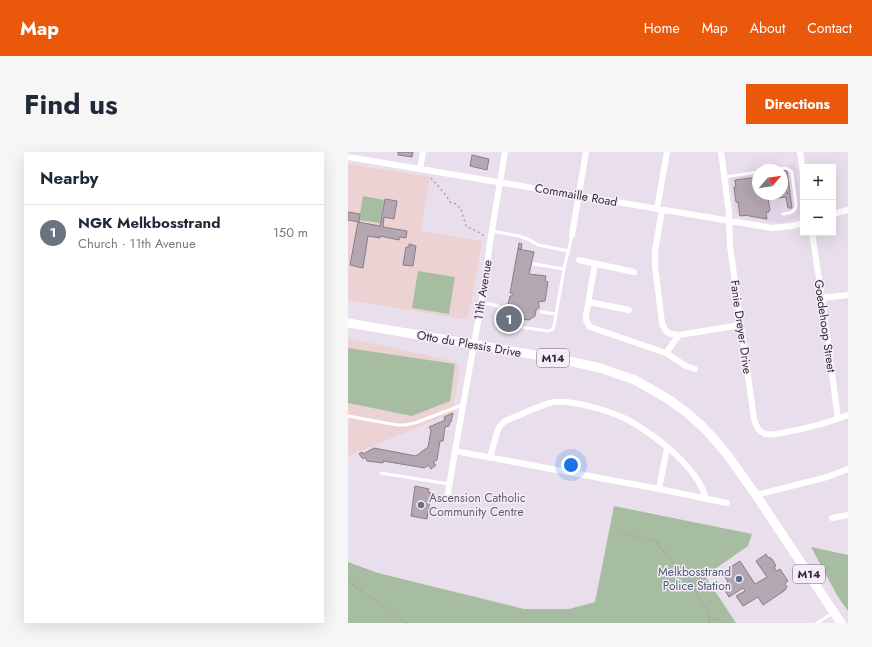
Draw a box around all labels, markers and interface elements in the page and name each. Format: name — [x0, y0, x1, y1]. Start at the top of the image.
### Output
text: Map — [20, 15, 59, 42]
text: Home — [644, 18, 680, 38]
text: Map — [702, 18, 728, 38]
text: About — [750, 18, 785, 38]
text: Contact — [807, 18, 852, 38]
text: Find us — [24, 84, 118, 125]
button: Directions — [746, 84, 848, 124]
north arrow — [752, 164, 788, 200]
map controls — [800, 164, 836, 236]
button: + — [800, 164, 836, 200]
text: Nearby — [40, 166, 98, 190]
street label: Commaille Road — [533, 179, 619, 211]
button: − — [800, 200, 836, 236]
text: NGK Melkbosstrand — [78, 212, 220, 234]
text: 1 — [50, 223, 56, 242]
text: 150 m — [273, 223, 308, 242]
text: Church · 11th Avenue — [78, 234, 196, 253]
street label: 11th Avenue — [469, 258, 497, 322]
street label: Goedehoop Street — [810, 278, 840, 374]
street label: Fanie Dreyer Drive — [726, 279, 756, 375]
pin: 1 — [496, 304, 522, 334]
street label: Otto du Plessis Drive — [415, 326, 523, 362]
road number: M14 — [537, 349, 569, 367]
your location — [561, 455, 581, 475]
place label: Ascension Catholic Community Centre — [429, 489, 526, 521]
marker: Ascension Catholic Community Centre — [416, 500, 426, 510]
place label: Melkbosstrand Police Station — [658, 563, 731, 595]
road number: M14 — [793, 565, 825, 583]
marker: Melkbosstrand Police Station — [734, 574, 744, 584]

